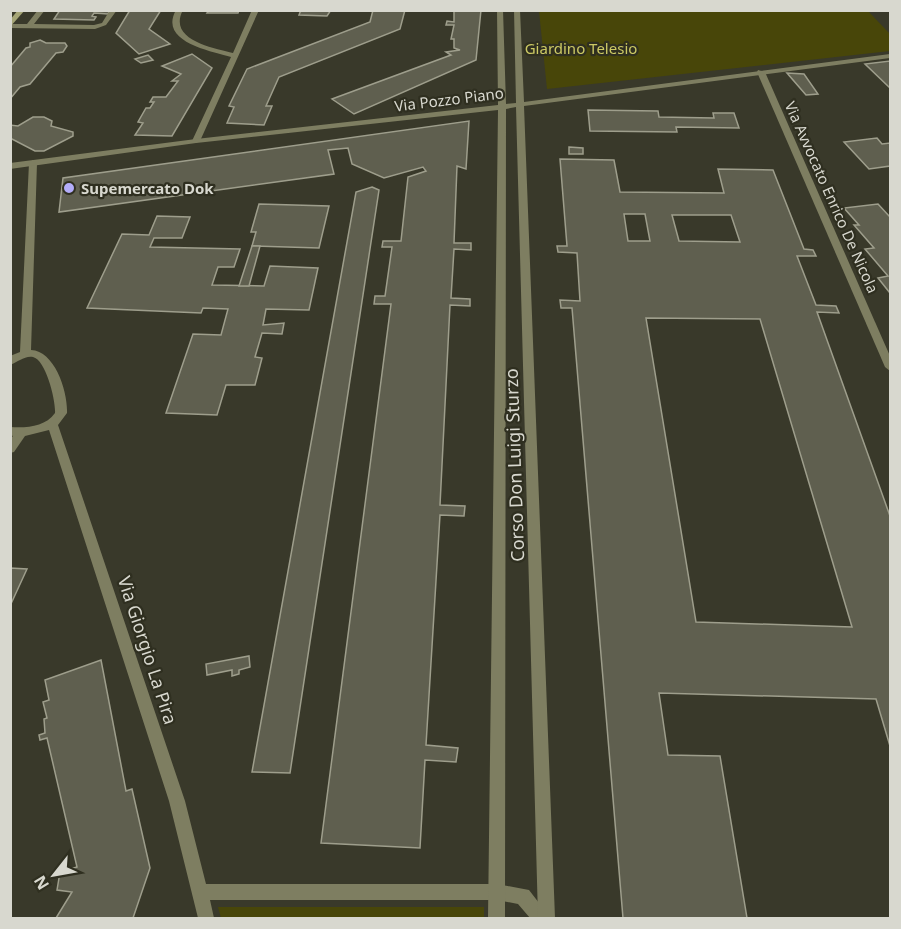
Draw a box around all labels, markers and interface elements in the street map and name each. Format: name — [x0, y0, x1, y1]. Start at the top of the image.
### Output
park label: Giardino Telesio — [525, 38, 637, 58]
street label: Via Pozzo Piano — [393, 82, 505, 116]
street label: Via Avvocato Enrico De Nicola — [781, 98, 883, 296]
place label: Supemercato Dok — [81, 178, 214, 198]
marker: Supemercato Dok — [62, 181, 76, 195]
street label: Corso Don Luigi Sturzo — [499, 368, 529, 562]
street label: Via Giorgio La Pira — [113, 573, 183, 727]
north arrow — [24, 845, 84, 905]
text: N — [28, 871, 54, 894]

